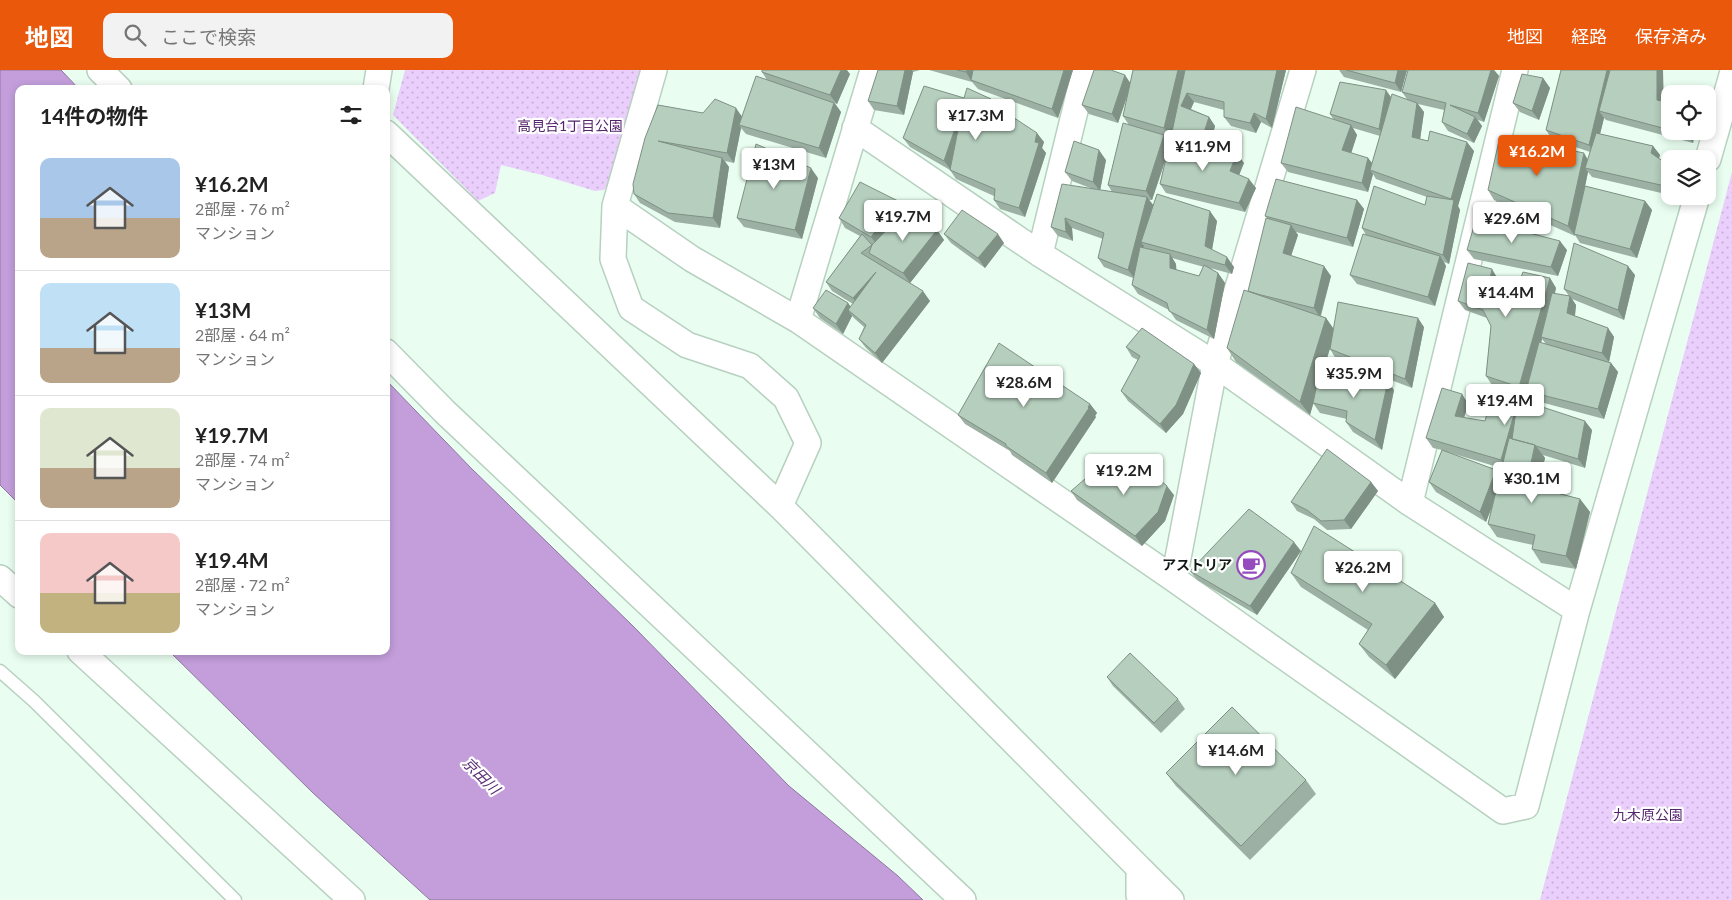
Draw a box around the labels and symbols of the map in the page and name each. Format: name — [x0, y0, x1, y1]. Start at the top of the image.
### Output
pin: ¥17.3M — [935, 98, 1017, 141]
park label: 高見台1丁目公園 — [517, 117, 623, 134]
pin: ¥11.9M — [1162, 129, 1244, 172]
pin: ¥16.2M — [1496, 134, 1578, 177]
pin: ¥13M — [744, 148, 804, 190]
pin: ¥19.7M — [862, 200, 944, 242]
pin: ¥29.6M — [1471, 202, 1553, 244]
pin: ¥14.4M — [1465, 276, 1547, 318]
pin: ¥35.9M — [1313, 356, 1395, 399]
pin: ¥28.6M — [983, 366, 1065, 408]
pin: ¥19.4M — [1464, 384, 1546, 426]
pin: ¥19.2M — [1083, 454, 1165, 496]
pin: ¥30.1M — [1491, 462, 1573, 504]
cafe icon: アストリア — [1236, 550, 1266, 580]
pin: ¥26.2M — [1322, 550, 1404, 593]
place label: アストリア — [1162, 556, 1232, 573]
pin: ¥14.6M — [1195, 734, 1277, 776]
water label: 京田川 — [459, 753, 505, 799]
park label: 九木原公園 — [1613, 806, 1683, 823]

